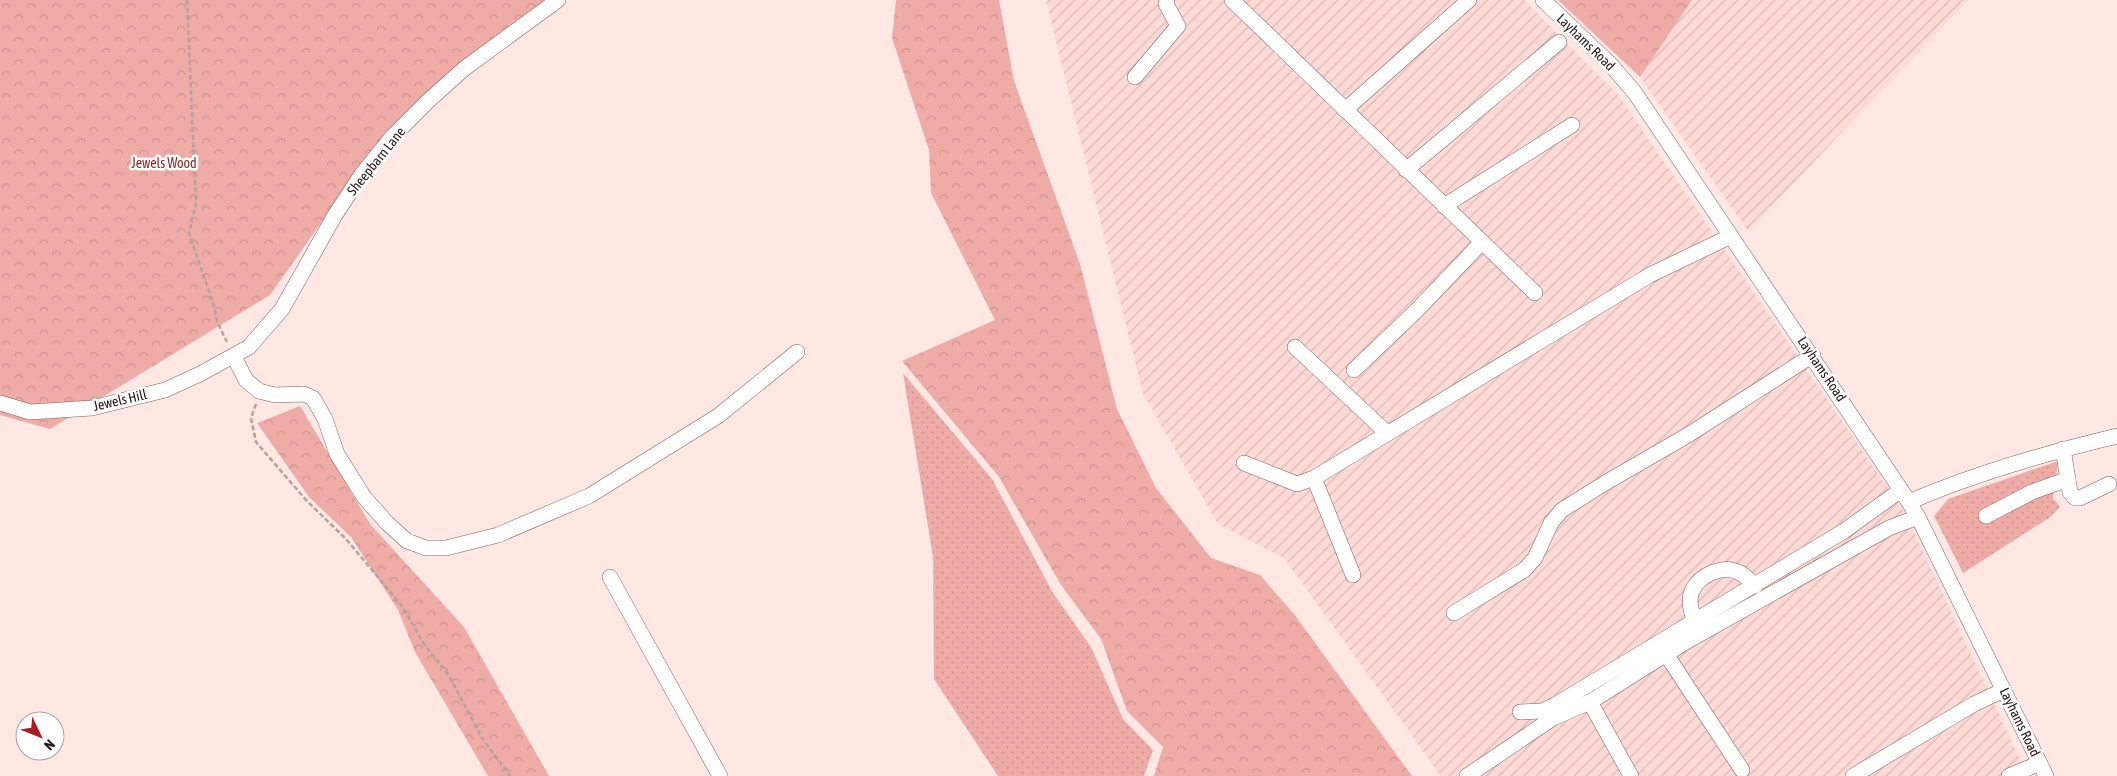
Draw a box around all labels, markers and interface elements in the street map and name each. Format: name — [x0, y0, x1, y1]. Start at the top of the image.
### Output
street label: Layhams Road — [1554, 10, 1618, 74]
street label: Sheepbarn Lane — [344, 124, 408, 198]
park label: Jewels Wood — [131, 155, 197, 171]
street label: Layhams Road — [1794, 334, 1850, 404]
street label: Jewels Hill — [92, 386, 149, 414]
street label: Layhams Road — [1996, 685, 2044, 759]
north arrow — [15, 711, 65, 761]
text: N — [41, 736, 58, 753]

